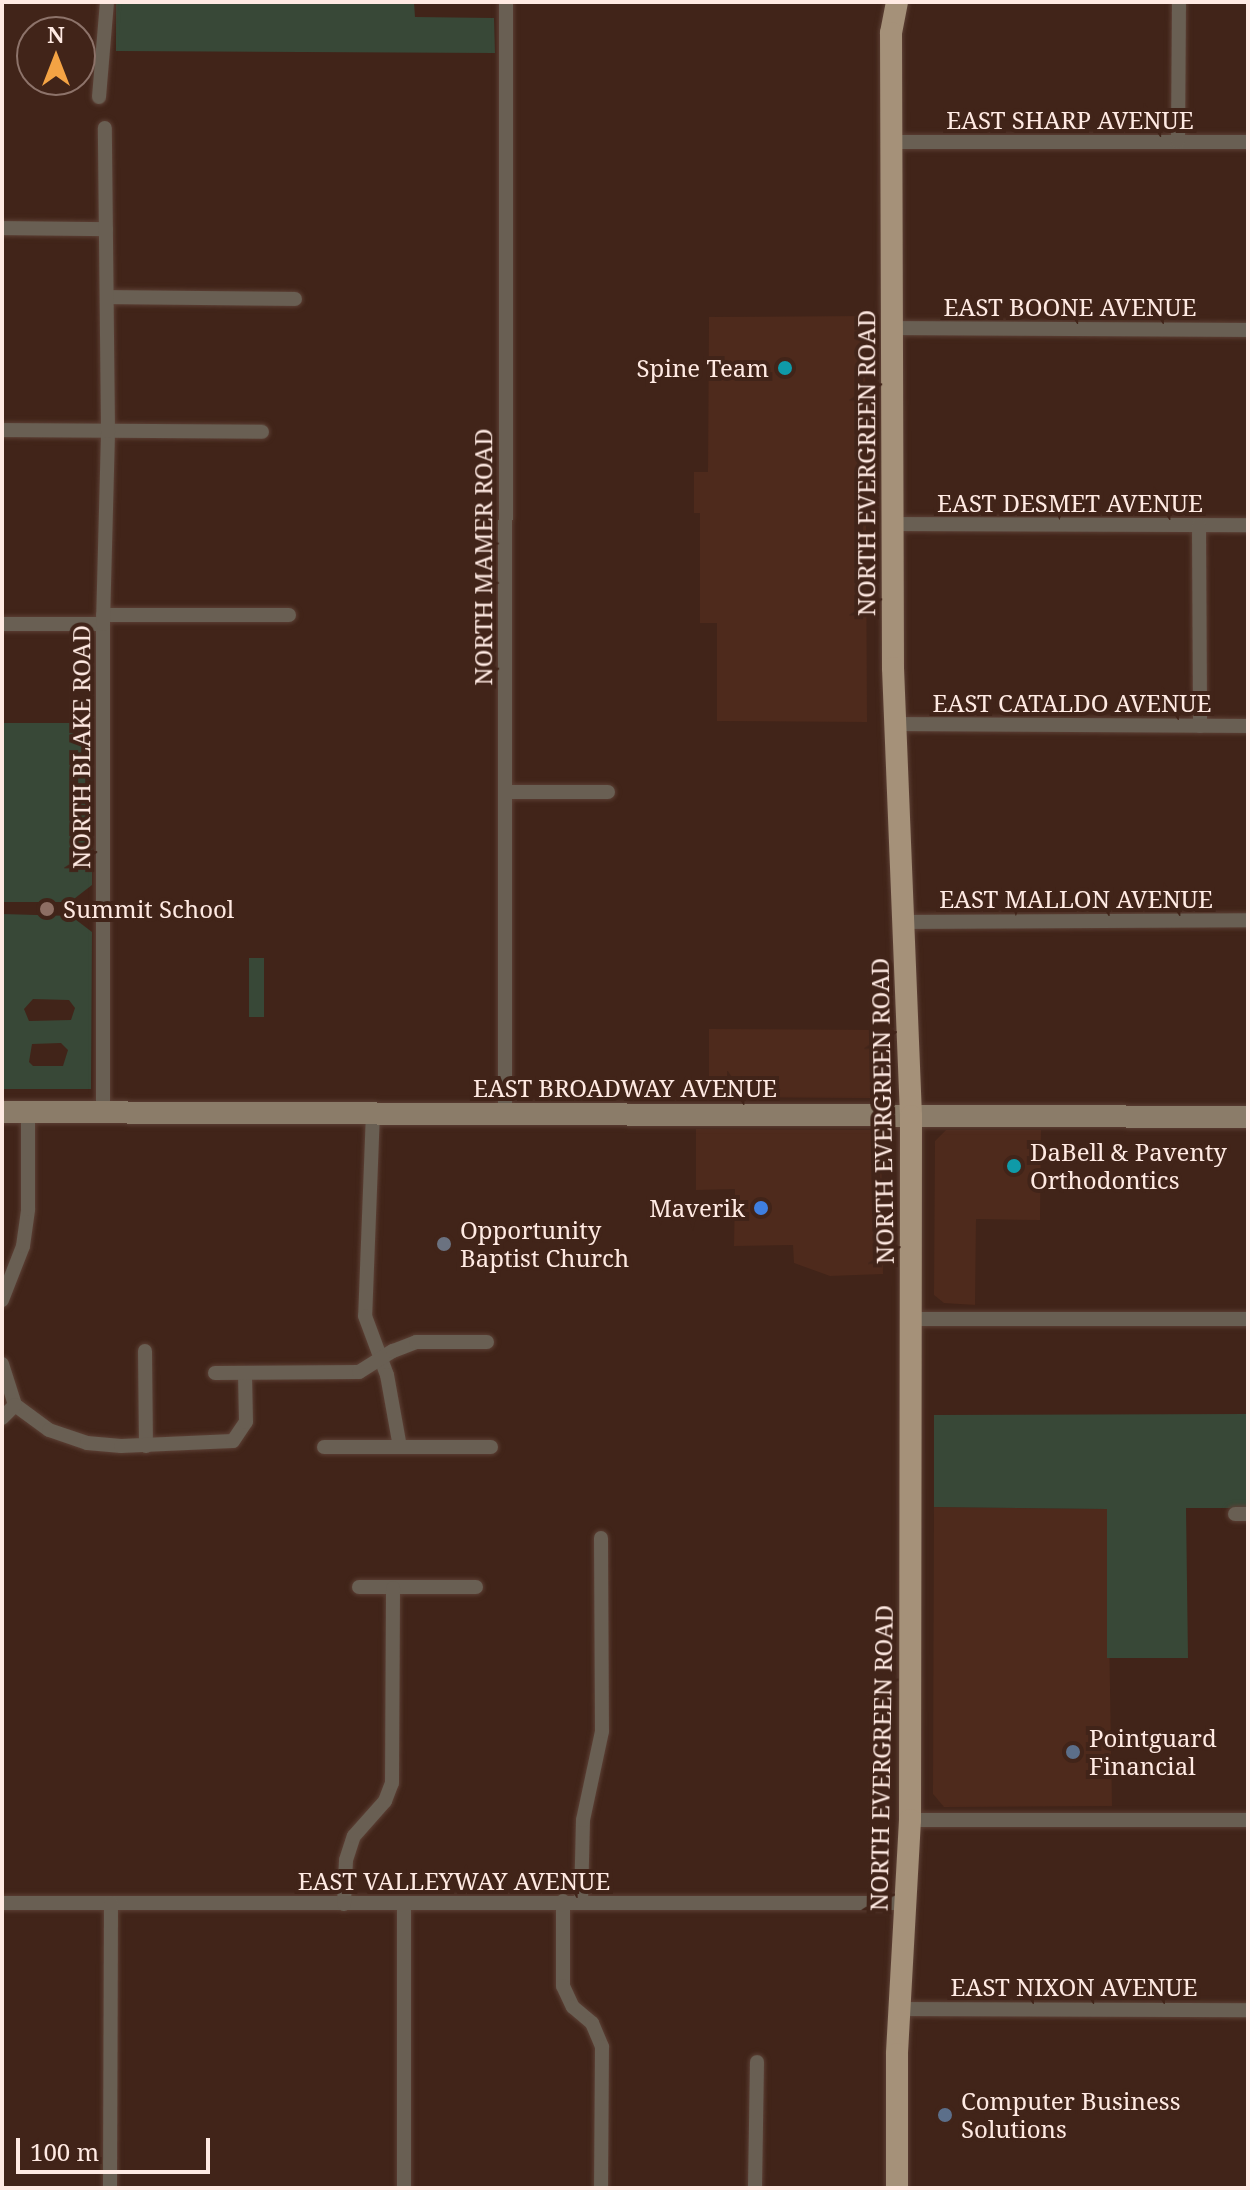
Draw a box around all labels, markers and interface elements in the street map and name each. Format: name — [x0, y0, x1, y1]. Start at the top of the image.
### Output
north arrow — [16, 16, 96, 96]
text: N — [47, 19, 65, 49]
street label: EAST SHARP AVENUE — [946, 106, 1194, 134]
street label: EAST BOONE AVENUE — [944, 293, 1196, 321]
street label: NORTH EVERGREEN ROAD — [852, 310, 880, 616]
place label: Spine Team — [636, 354, 769, 382]
marker: Spine Team — [776, 359, 794, 377]
street label: NORTH MAMER ROAD — [469, 428, 497, 686]
street label: EAST DESMET AVENUE — [937, 489, 1203, 517]
street label: NORTH BLAKE ROAD — [67, 625, 95, 869]
street label: EAST CATALDO AVENUE — [933, 689, 1211, 717]
street label: EAST MALLON AVENUE — [939, 885, 1213, 913]
place label: Summit School — [63, 895, 234, 923]
marker: Summit School — [38, 900, 56, 918]
street label: NORTH EVERGREEN ROAD — [865, 957, 899, 1265]
street label: EAST BROADWAY AVENUE — [473, 1074, 777, 1102]
place label: DaBell & Paventy Orthodontics — [1030, 1138, 1227, 1194]
marker: DaBell & Paventy Orthodontics — [1005, 1157, 1023, 1175]
place label: Maverik — [649, 1194, 745, 1222]
marker: Maverik — [752, 1199, 770, 1217]
place label: Opportunity Baptist Church — [460, 1216, 629, 1272]
marker: Opportunity Baptist Church — [435, 1235, 453, 1253]
street label: NORTH EVERGREEN ROAD — [864, 1604, 898, 1912]
place label: Pointguard Financial — [1089, 1724, 1217, 1780]
marker: Pointguard Financial — [1064, 1743, 1082, 1761]
street label: EAST VALLEYWAY AVENUE — [298, 1867, 610, 1895]
street label: EAST NIXON AVENUE — [951, 1973, 1197, 2001]
place label: Computer Business Solutions — [961, 2087, 1180, 2143]
marker: Computer Business Solutions — [936, 2106, 954, 2124]
scale bar — [20, 2122, 214, 2172]
text: 100 m — [30, 2135, 99, 2168]

